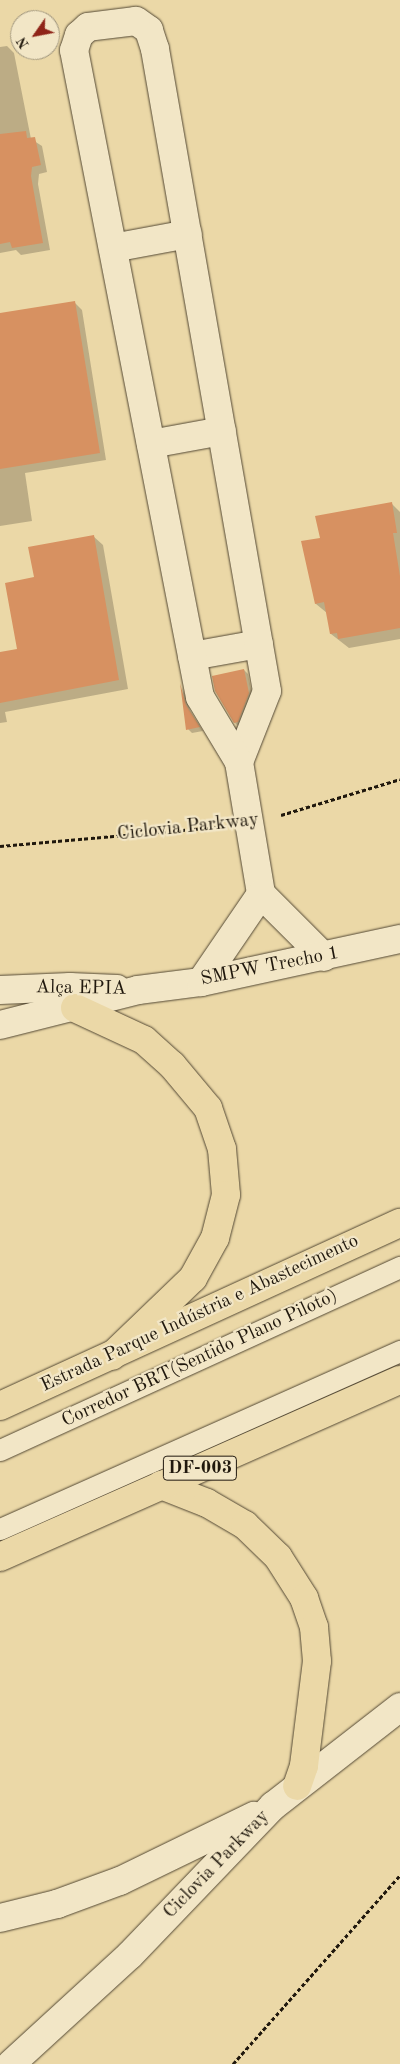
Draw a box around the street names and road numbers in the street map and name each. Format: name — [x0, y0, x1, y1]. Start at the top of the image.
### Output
street label: Ciclovia Parkway — [116, 809, 260, 847]
street label: SMPW Trecho 1 — [199, 942, 341, 992]
street label: Alça EPIA — [35, 977, 127, 1001]
street label: Estrada Parque Indústria e Abastecimento — [37, 1230, 363, 1398]
street label: Corredor BRT(Sentido Plano Piloto) — [59, 1285, 341, 1433]
road number: DF-003 — [162, 1452, 238, 1484]
street label: Ciclovia Parkway — [159, 1806, 275, 1924]

